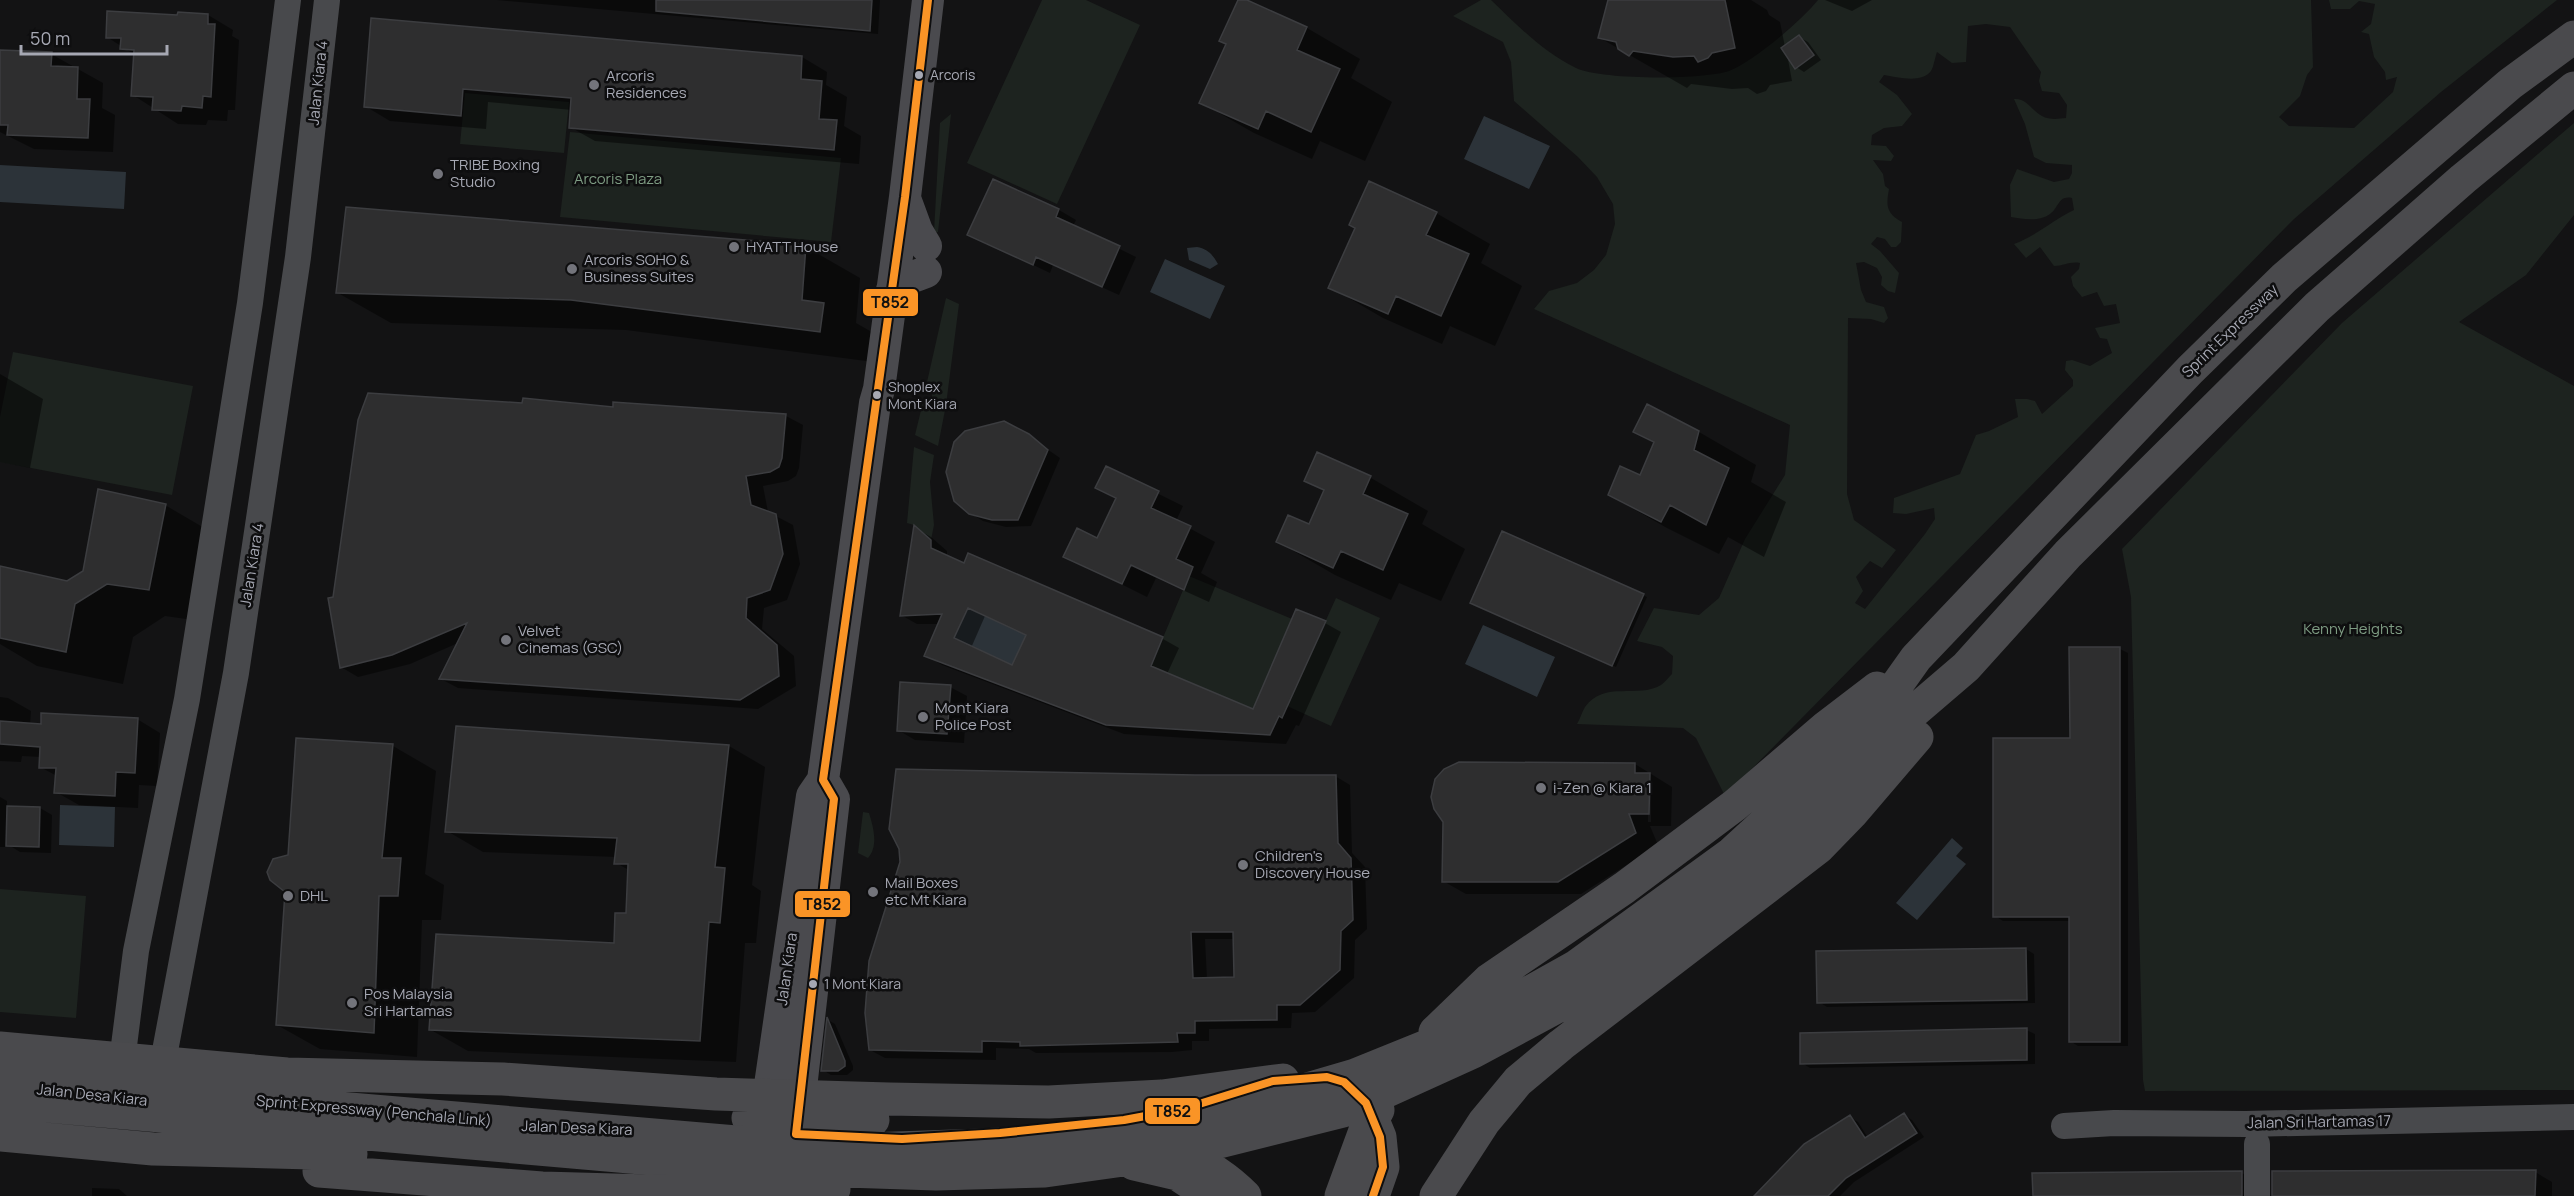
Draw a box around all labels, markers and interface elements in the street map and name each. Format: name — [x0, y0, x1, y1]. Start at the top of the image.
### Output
scale bar — [21, 18, 166, 56]
text: 50 m — [30, 26, 70, 50]
street label: Jalan Kiara 4 — [303, 39, 332, 126]
place label: Arcoris Residences — [606, 65, 687, 103]
place label: Arcoris — [930, 65, 975, 84]
marker: Arcoris — [913, 69, 925, 81]
marker: Arcoris Residences — [587, 78, 601, 92]
place label: TRIBE Boxing Studio — [450, 154, 540, 192]
marker: TRIBE Boxing Studio — [431, 167, 445, 181]
park label: Arcoris Plaza — [574, 168, 662, 189]
place label: HYATT House — [746, 236, 838, 257]
marker: HYATT House — [727, 240, 741, 254]
place label: Arcoris SOHO & Business Suites — [584, 249, 694, 287]
marker: Arcoris SOHO & Business Suites — [565, 262, 579, 276]
street label: Sprint Expressway — [2177, 279, 2283, 382]
line badge: T852 — [862, 288, 919, 317]
text: T852 — [871, 291, 909, 313]
place label: Shoplex Mont Kiara — [888, 377, 957, 413]
marker: Shoplex Mont Kiara — [871, 389, 883, 401]
street label: Jalan Kiara 4 — [234, 521, 269, 609]
park label: Kenny Heights — [2303, 618, 2403, 639]
place label: Velvet Cinemas (GSC) — [518, 620, 623, 658]
marker: Velvet Cinemas (GSC) — [499, 633, 513, 647]
place label: Mont Kiara Police Post — [935, 697, 1011, 735]
marker: Mont Kiara Police Post — [916, 710, 930, 724]
place label: i-Zen @ Kiara 1 — [1553, 777, 1652, 798]
marker: i-Zen @ Kiara 1 — [1534, 781, 1548, 795]
place label: Children's Discovery House — [1255, 845, 1370, 883]
marker: Children's Discovery House — [1236, 858, 1250, 872]
place label: Mail Boxes etc Mt Kiara — [885, 872, 967, 910]
place label: DHL — [300, 885, 328, 906]
marker: Mail Boxes etc Mt Kiara — [866, 885, 880, 899]
marker: DHL — [281, 889, 295, 903]
line badge: T852 — [794, 890, 851, 918]
text: T852 — [803, 893, 841, 915]
street label: Jalan Kiara — [771, 931, 802, 1007]
place label: 1 Mont Kiara — [824, 974, 901, 993]
marker: 1 Mont Kiara — [807, 978, 819, 990]
place label: Pos Malaysia Sri Hartamas — [364, 983, 453, 1021]
marker: Pos Malaysia Sri Hartamas — [345, 996, 359, 1010]
street label: Jalan Desa Kiara — [36, 1078, 148, 1111]
street label: Sprint Expressway (Penchala Link) — [255, 1090, 493, 1131]
line badge: T852 — [1144, 1097, 1201, 1125]
text: T852 — [1153, 1100, 1191, 1122]
street label: Jalan Sri Hartamas 17 — [2247, 1110, 2391, 1133]
street label: Jalan Desa Kiara — [521, 1115, 633, 1140]

